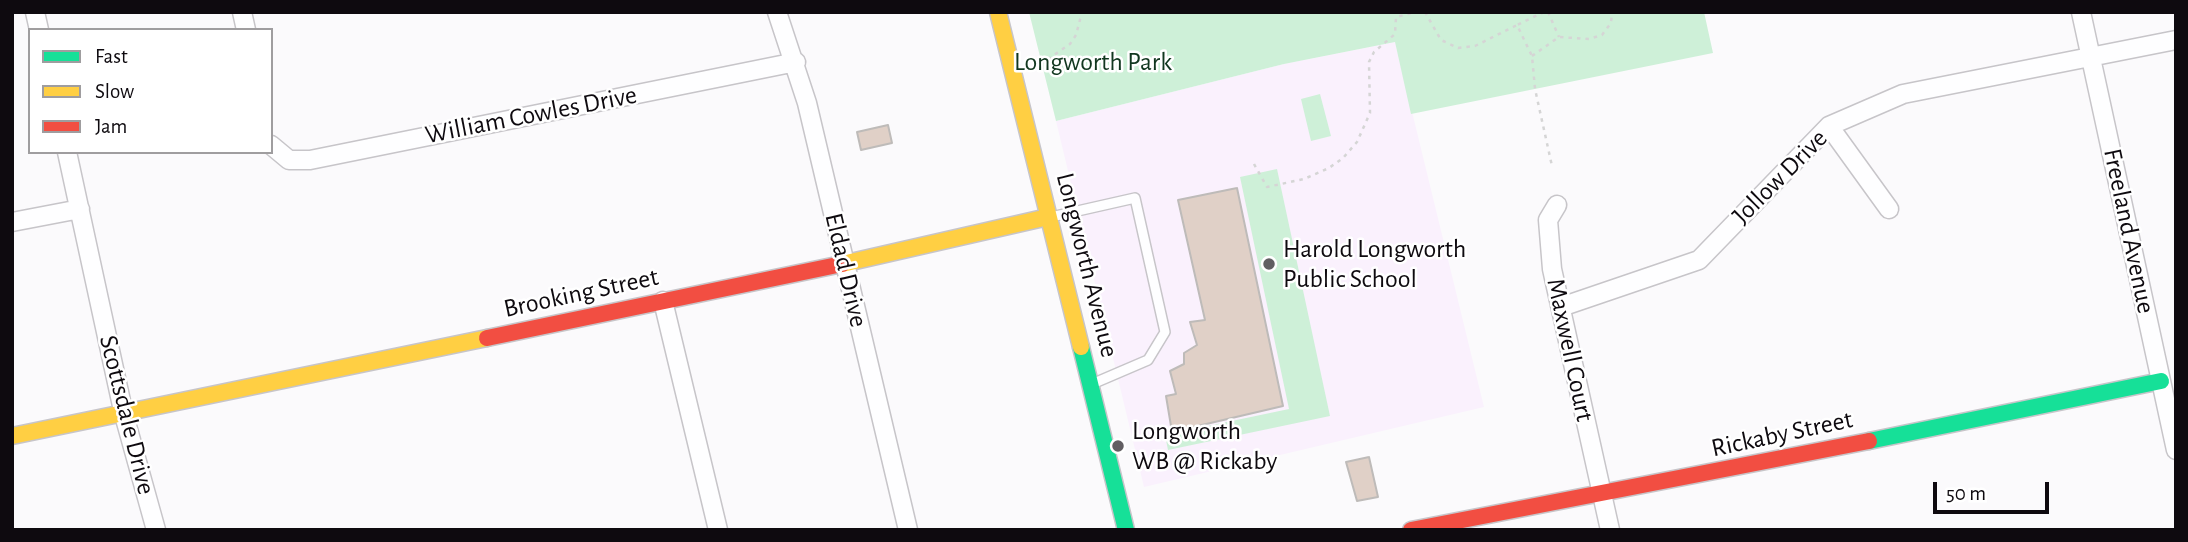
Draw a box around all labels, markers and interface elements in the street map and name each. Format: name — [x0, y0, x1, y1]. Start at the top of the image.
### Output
legend — [28, 28, 273, 154]
text: Fast — [95, 46, 128, 67]
park label: Longworth Park — [1014, 46, 1172, 78]
street label: William Cowles Drive — [423, 79, 639, 151]
text: Slow — [95, 81, 134, 102]
text: Jam — [95, 116, 127, 137]
street label: Jollow Drive — [1726, 123, 1834, 231]
street label: Freeland Avenue — [2096, 146, 2162, 316]
street label: Longworth Avenue — [1049, 170, 1125, 360]
street label: Eldad Drive — [818, 210, 874, 330]
place label: Harold Longworth Public School — [1283, 233, 1466, 294]
marker: Harold Longworth Public School — [1261, 256, 1277, 272]
street label: Brooking Street — [501, 261, 661, 325]
street label: Maxwell Court — [1540, 276, 1600, 424]
street label: Scottsdale Drive — [92, 332, 162, 498]
street label: Rickaby Street — [1708, 404, 1856, 464]
place label: Longworth WB @ Rickaby — [1132, 415, 1277, 476]
marker: Longworth WB @ Rickaby — [1110, 438, 1126, 454]
scale bar — [1936, 468, 2052, 512]
text: 50 m — [1946, 483, 1986, 504]

